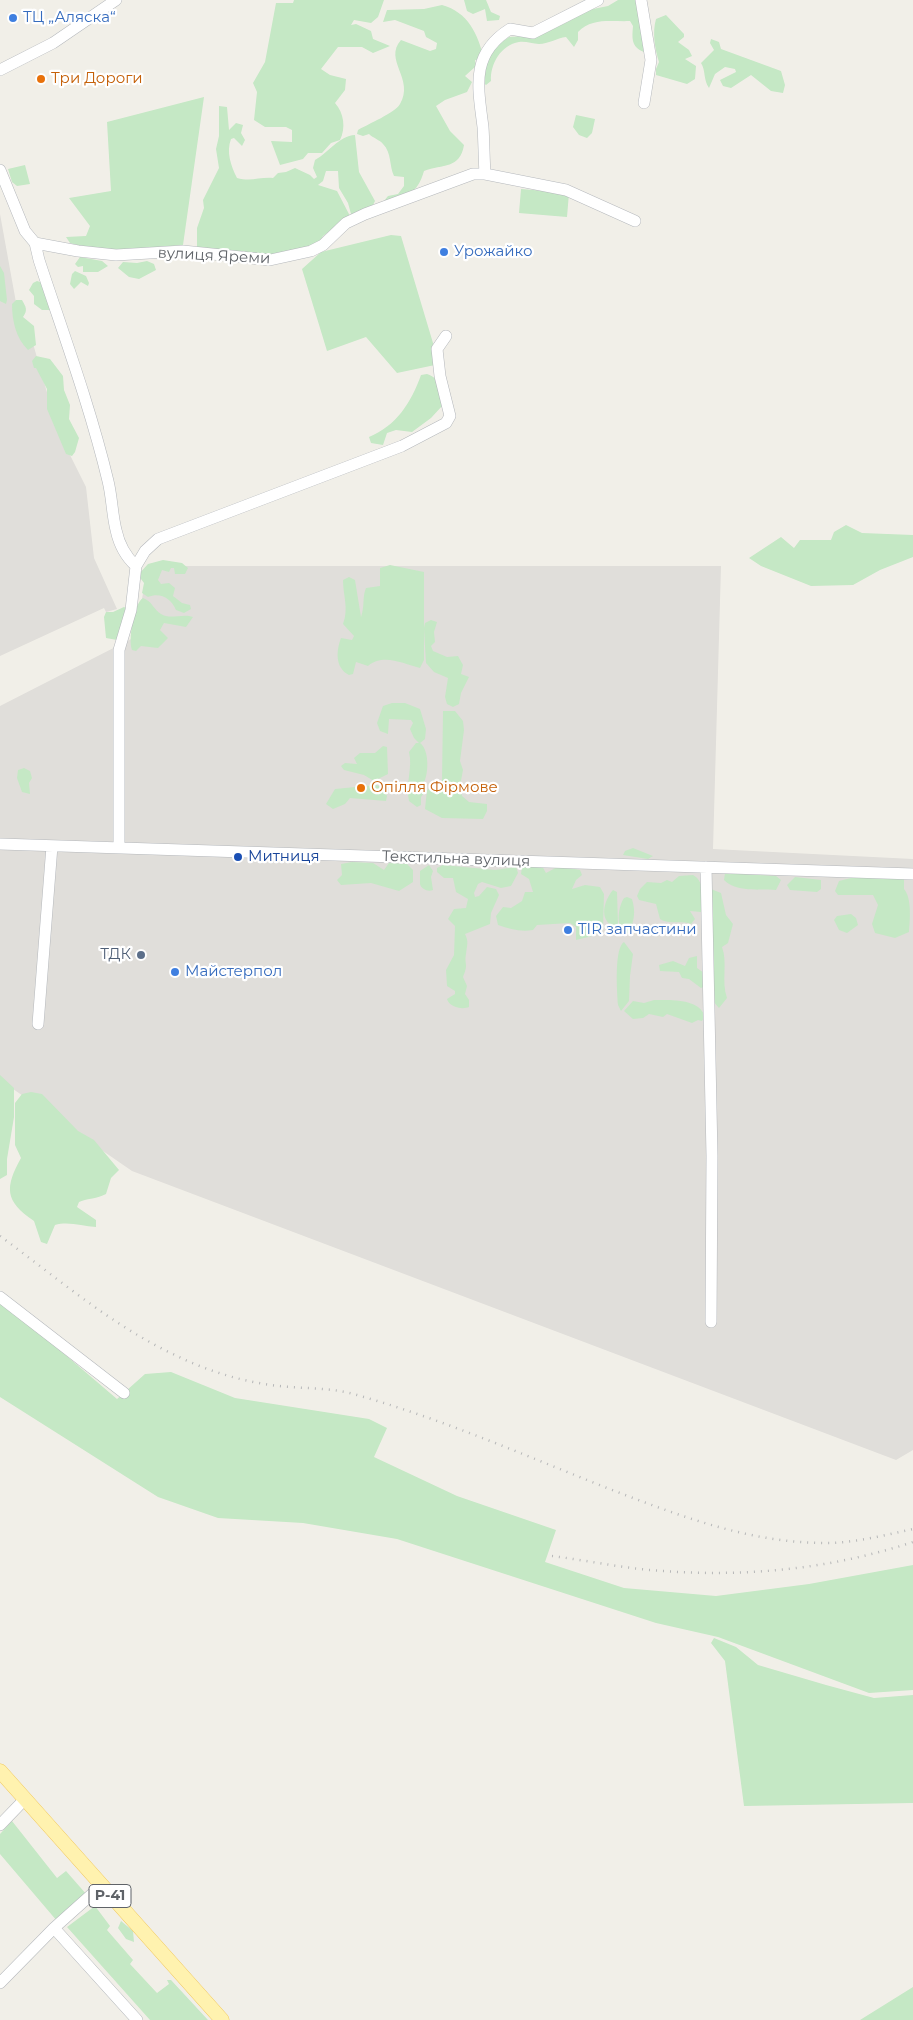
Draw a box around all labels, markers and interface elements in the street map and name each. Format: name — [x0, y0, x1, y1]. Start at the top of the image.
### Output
place label: ТЦ „Аляска“ — [23, 9, 116, 27]
marker: ТЦ „Аляска“ — [7, 12, 19, 24]
place label: Три Дороги — [51, 70, 143, 88]
marker: Три Дороги — [35, 73, 47, 85]
place label: Урожайко — [454, 243, 533, 261]
street label: вулиця Яреми — [157, 244, 271, 268]
marker: Урожайко — [438, 246, 450, 258]
place label: Опілля Фірмове — [371, 779, 498, 797]
marker: Опілля Фірмове — [355, 782, 367, 794]
street label: Текстильна вулиця — [382, 847, 530, 871]
place label: Митниця — [248, 848, 320, 866]
marker: Митниця — [232, 851, 244, 863]
place label: TIR запчастини — [578, 921, 697, 939]
marker: TIR запчастини — [562, 924, 574, 936]
place label: ТДК — [100, 946, 131, 964]
marker: ТДК — [135, 949, 147, 961]
place label: Майстерпол — [185, 963, 282, 981]
marker: Майстерпол — [169, 966, 181, 978]
road number: Р-41 — [89, 1884, 131, 1908]

